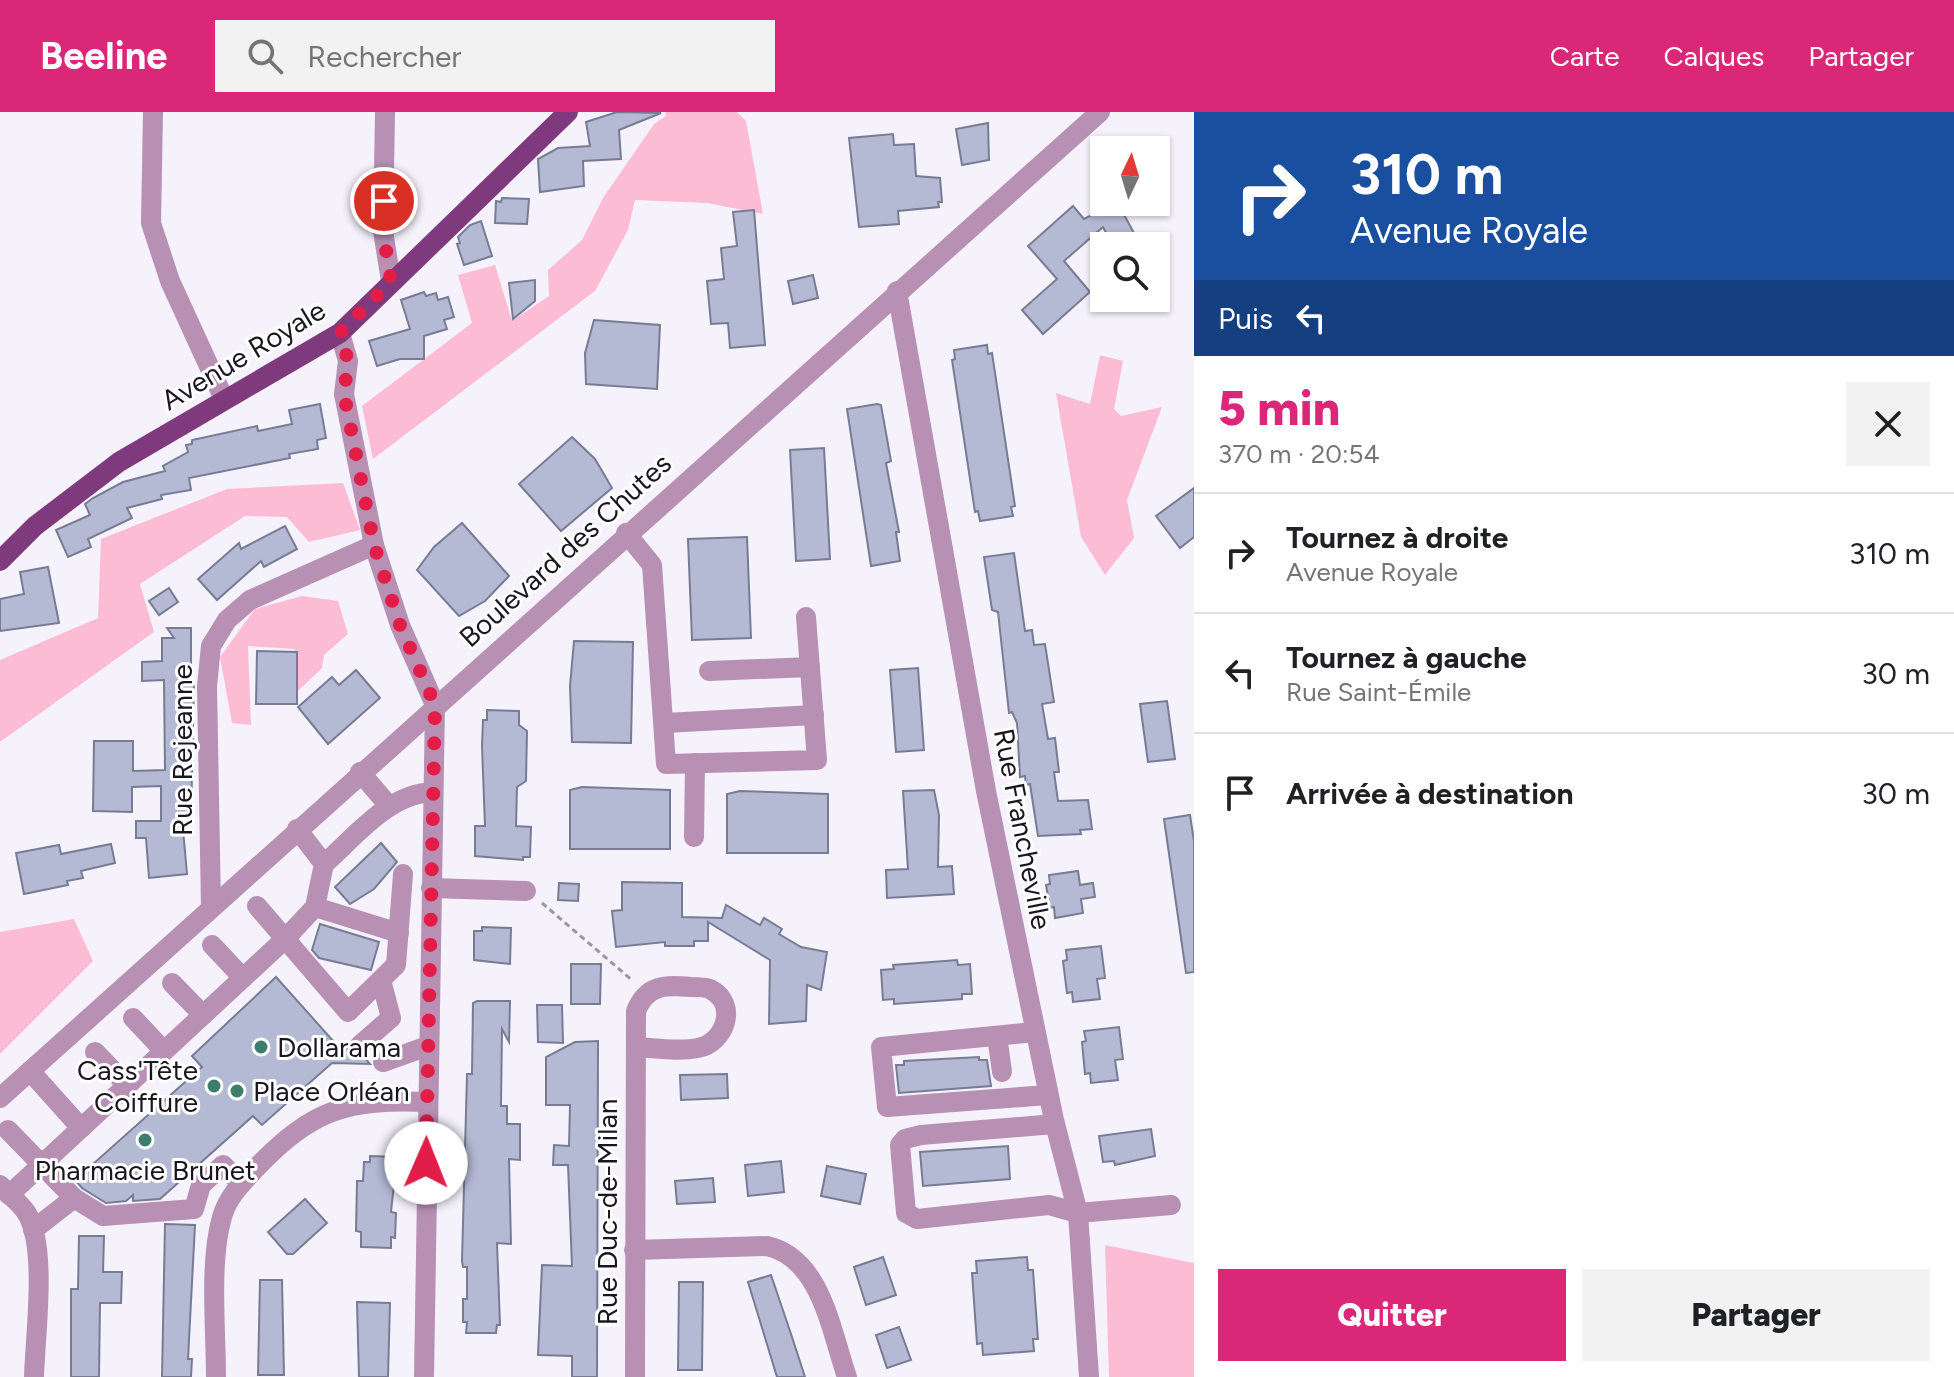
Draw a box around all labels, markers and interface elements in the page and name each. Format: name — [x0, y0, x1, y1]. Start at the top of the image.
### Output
search box — [215, 20, 775, 92]
text: Beeline — [40, 33, 167, 79]
icon: search — [243, 34, 287, 78]
text: Rechercher — [307, 38, 461, 75]
text: Carte — [1550, 39, 1620, 73]
text: Calques — [1664, 39, 1764, 73]
text: Partager — [1808, 39, 1914, 73]
north arrow — [1090, 136, 1170, 216]
map controls — [1090, 136, 1170, 312]
text: 310 m — [1350, 141, 1503, 208]
icon: right — [1218, 144, 1322, 248]
pin — [350, 167, 418, 235]
icon: arrive — [362, 179, 406, 223]
text: Avenue Royale — [1350, 209, 1588, 252]
button: search — [1090, 232, 1170, 312]
street label: Avenue Royale — [155, 293, 331, 417]
icon: left — [1289, 296, 1333, 340]
text: Puis — [1218, 300, 1273, 337]
text: 5 min — [1218, 379, 1340, 437]
button: close — [1846, 382, 1930, 466]
text: 370 m · 20:54 — [1218, 438, 1380, 470]
street label: Boulevard des Chutes — [452, 446, 678, 654]
text: Tournez à droite — [1286, 519, 1508, 556]
icon: right — [1218, 531, 1262, 575]
text: 310 m — [1849, 535, 1930, 572]
text: Avenue Royale — [1286, 556, 1458, 588]
text: Tournez à gauche — [1286, 639, 1527, 676]
icon: left — [1218, 651, 1262, 695]
text: 30 m — [1862, 655, 1930, 692]
street label: Rue Rejeanne — [165, 664, 199, 836]
text: Rue Saint-Émile — [1286, 676, 1471, 708]
street label: Rue Francheville — [987, 726, 1059, 932]
icon: arrive — [1218, 771, 1262, 815]
text: Arrivée à destination — [1286, 775, 1573, 812]
text: 30 m — [1862, 775, 1930, 812]
place label: Dollarama — [277, 1030, 401, 1064]
marker: Dollarama — [252, 1038, 270, 1056]
place label: Cass'Tête Coiffure — [77, 1053, 198, 1119]
place label: Place Orléan — [253, 1074, 410, 1108]
marker: Cass'Tête Coiffure — [205, 1077, 223, 1095]
marker: Place Orléan — [228, 1082, 246, 1100]
street label: Rue Duc-de-Milan — [590, 1099, 624, 1325]
position arrow — [384, 1121, 468, 1205]
marker: Pharmacie Brunet — [136, 1131, 154, 1149]
place label: Pharmacie Brunet — [34, 1153, 256, 1187]
button: Quitter — [1218, 1269, 1566, 1361]
button: Partager — [1582, 1269, 1930, 1361]

